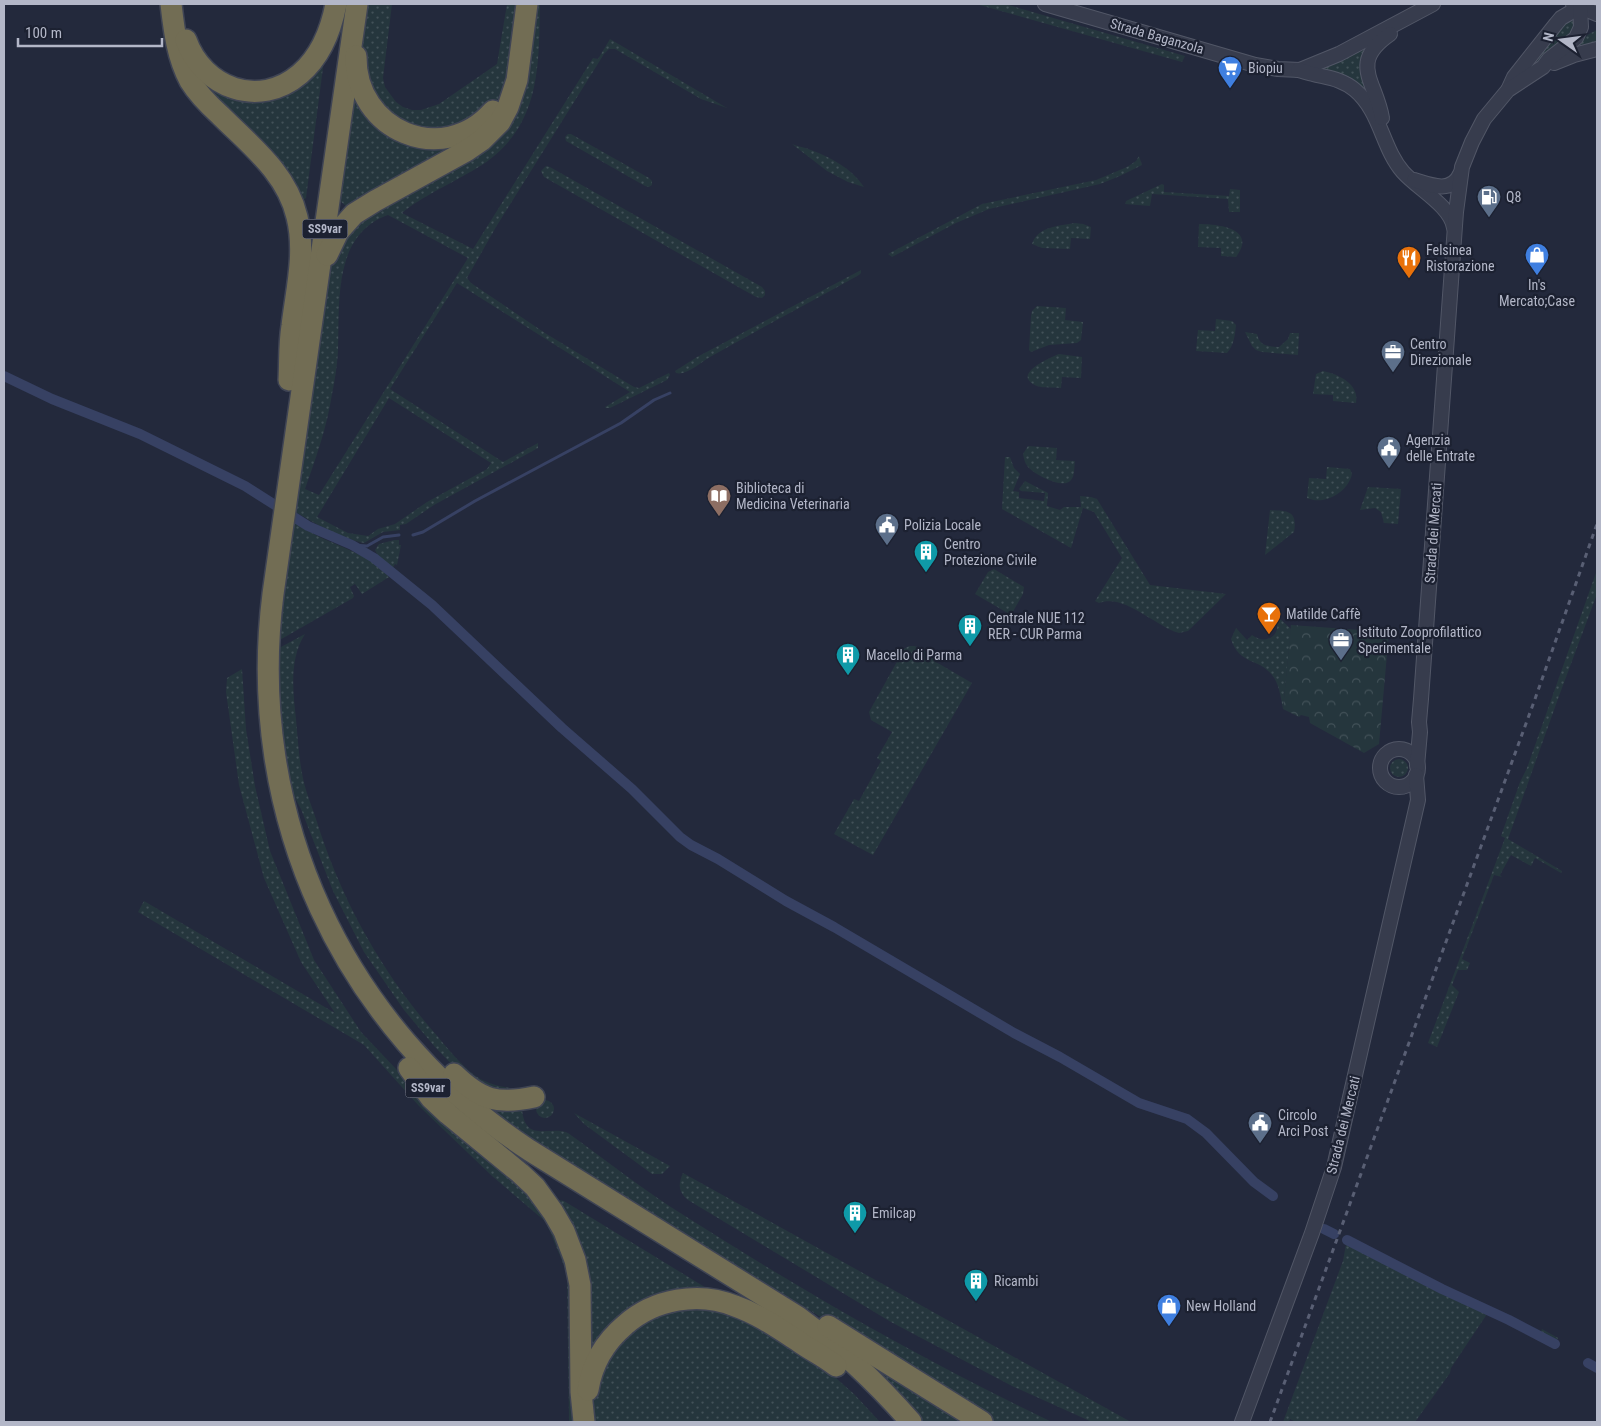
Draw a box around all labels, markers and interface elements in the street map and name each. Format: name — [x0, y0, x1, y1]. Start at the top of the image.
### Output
scale bar — [18, 15, 161, 47]
street label: Strada Baganzola — [1108, 15, 1206, 57]
north arrow — [1536, 15, 1586, 65]
text: 100 m — [25, 24, 62, 42]
text: N — [1540, 31, 1557, 43]
supermarket icon: Biopiu — [1217, 55, 1243, 89]
place label: Biopiu — [1248, 60, 1283, 76]
fuel station icon: Q8 — [1476, 184, 1502, 218]
place label: Q8 — [1506, 189, 1521, 205]
road number: SS9var — [302, 220, 348, 238]
place label: Felsinea Ristorazione — [1426, 242, 1495, 274]
shop icon: In's Mercato;Case — [1524, 242, 1550, 276]
restaurant icon: Felsinea Ristorazione — [1396, 245, 1422, 279]
place label: In's Mercato;Case — [1499, 277, 1575, 309]
place label: Centro Direzionale — [1410, 336, 1472, 368]
office icon: Centro Direzionale — [1380, 339, 1406, 373]
place label: Agenzia delle Entrate — [1406, 432, 1475, 464]
public building icon: Agenzia delle Entrate — [1376, 435, 1402, 469]
place label: Biblioteca di Medicina Veterinaria — [736, 480, 850, 512]
street label: Strada dei Mercati — [1422, 482, 1444, 584]
library icon: Biblioteca di Medicina Veterinaria — [706, 483, 732, 517]
public building icon: Polizia Locale — [874, 512, 900, 546]
place label: Polizia Locale — [904, 517, 981, 533]
place label: Centro Protezione Civile — [944, 536, 1037, 568]
building icon: Centro Protezione Civile — [913, 539, 939, 573]
bar icon: Matilde Caffè — [1256, 601, 1282, 635]
place label: Matilde Caffè — [1286, 606, 1361, 622]
place label: Centrale NUE 112 RER - CUR Parma — [988, 610, 1085, 642]
building icon: Centrale NUE 112 RER - CUR Parma — [957, 613, 983, 647]
place label: Istituto Zooprofilattico Sperimentale — [1358, 624, 1481, 656]
office icon: Istituto Zooprofilattico Sperimentale — [1328, 627, 1354, 661]
building icon: Macello di Parma — [835, 642, 861, 676]
place label: Macello di Parma — [866, 647, 962, 663]
street label: Strada dei Mercati — [1323, 1074, 1363, 1176]
road number: SS9var — [406, 1078, 450, 1098]
place label: Circolo Arci Post — [1278, 1107, 1328, 1139]
public building icon: Circolo Arci Post — [1247, 1110, 1273, 1144]
building icon: Emilcap — [842, 1200, 868, 1234]
place label: Emilcap — [872, 1205, 916, 1221]
building icon: Ricambi — [963, 1268, 989, 1302]
place label: Ricambi — [994, 1273, 1038, 1289]
shop icon: New Holland — [1156, 1293, 1182, 1327]
place label: New Holland — [1186, 1298, 1256, 1314]

